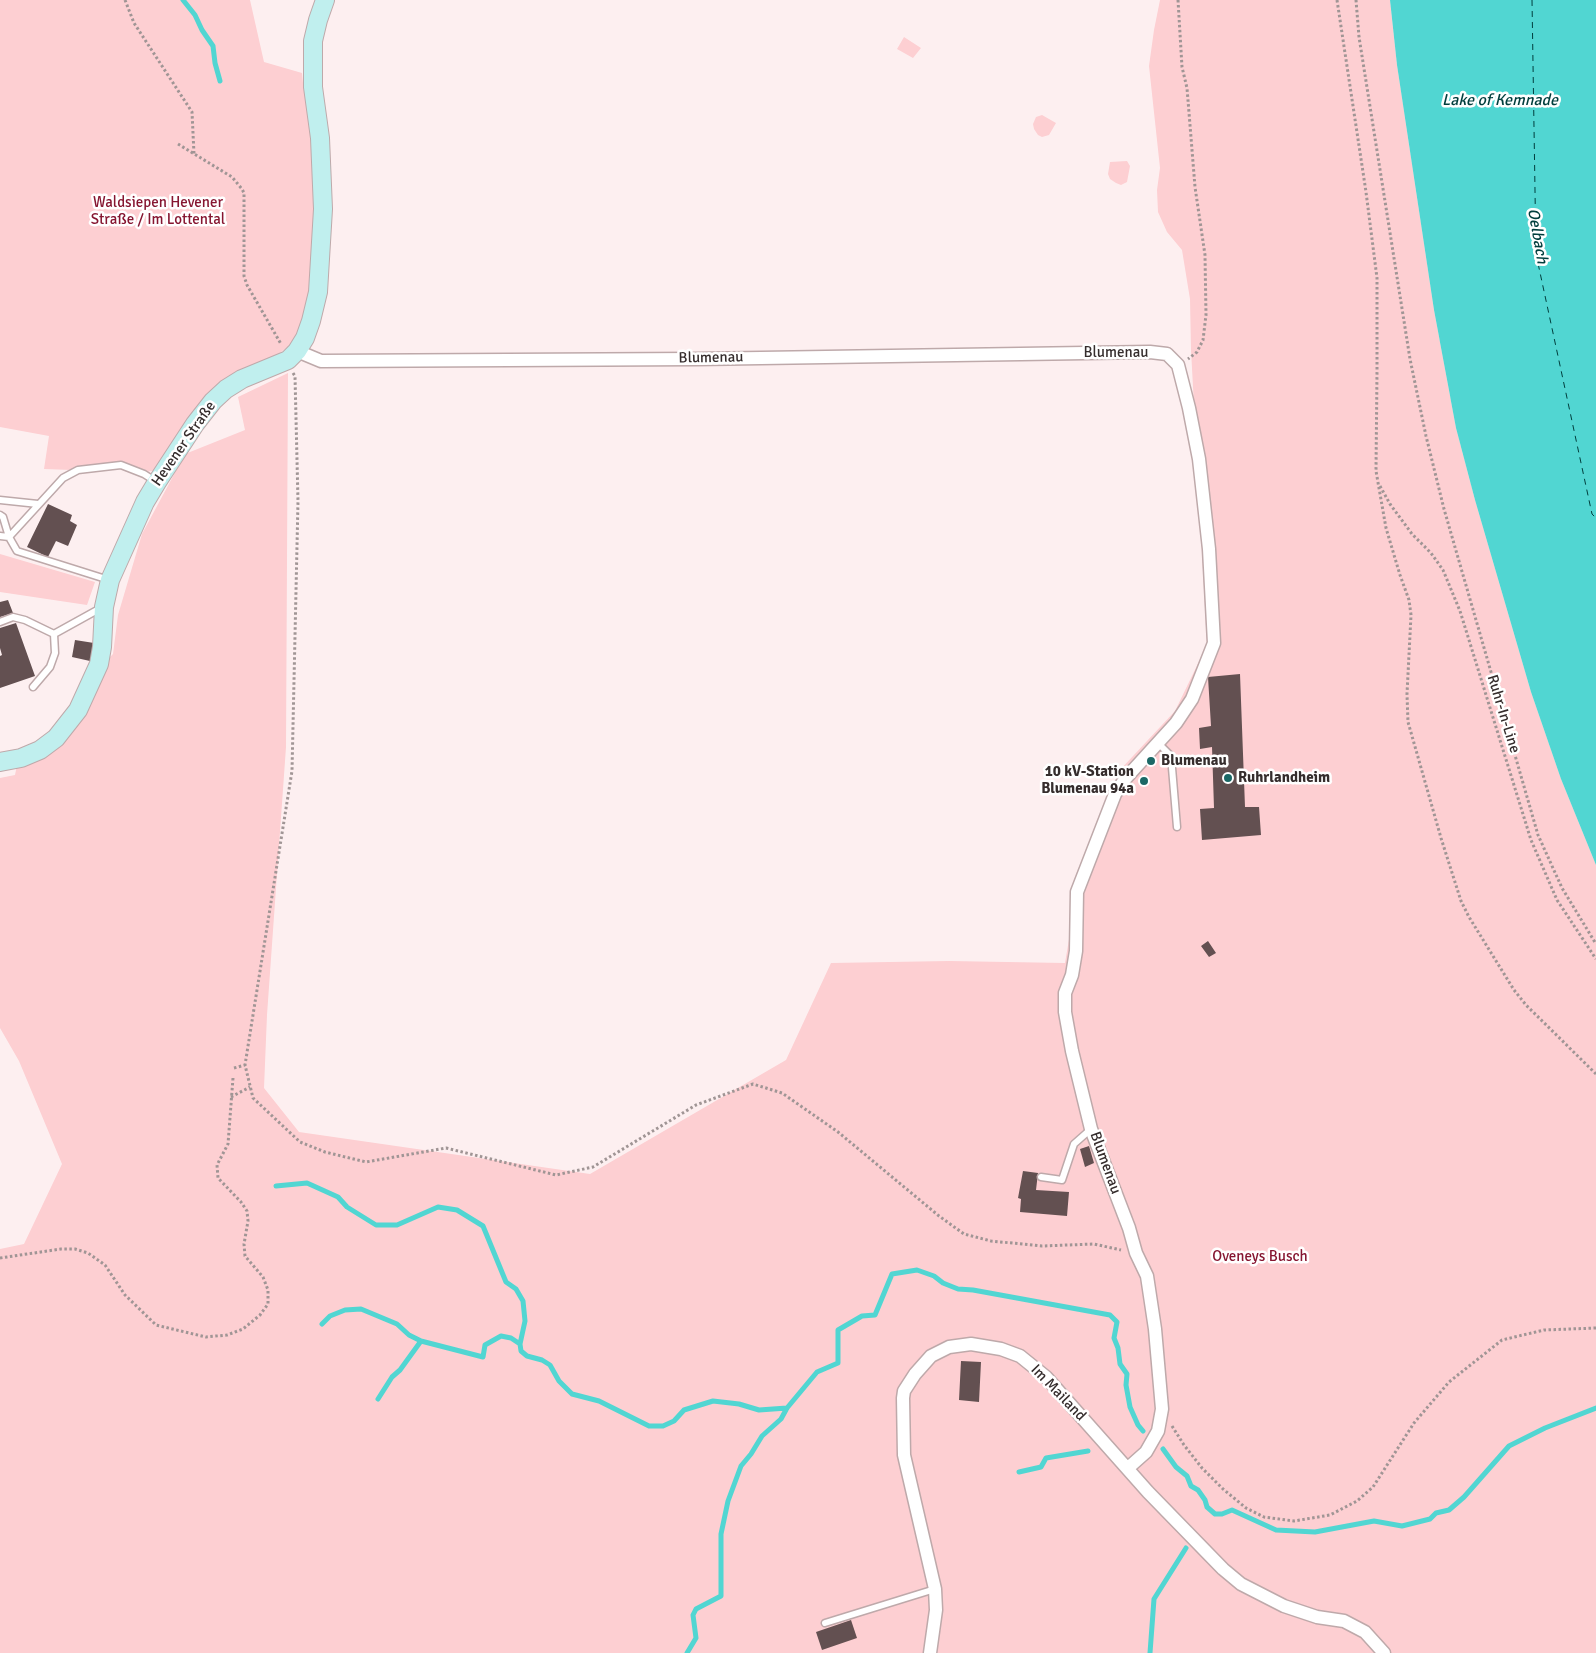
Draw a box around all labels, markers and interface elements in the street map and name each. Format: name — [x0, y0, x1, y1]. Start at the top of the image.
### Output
water label: Lake of Kemnade — [1442, 91, 1558, 111]
park label: Waldsiepen Hevener Straße / Im Lottental — [91, 194, 225, 229]
water label: Oelbach — [1523, 207, 1551, 265]
street label: Blumenau — [1084, 344, 1148, 362]
street label: Blumenau — [678, 348, 744, 368]
street label: Hevener Straße — [148, 398, 220, 490]
street label: Ruhr-In-Line — [1483, 673, 1523, 755]
place label: Blumenau — [1161, 752, 1227, 770]
marker: Blumenau — [1145, 755, 1157, 767]
place label: 10 kV-Station Blumenau 94a — [1041, 763, 1134, 798]
place label: Ruhrlandheim — [1238, 769, 1330, 787]
marker: Ruhrlandheim — [1222, 772, 1234, 784]
marker: 10 kV-Station Blumenau 94a — [1138, 775, 1150, 787]
street label: Blumenau — [1085, 1129, 1125, 1197]
park label: Oveneys Busch — [1212, 1248, 1308, 1266]
street label: Im Mailand — [1027, 1361, 1089, 1425]

